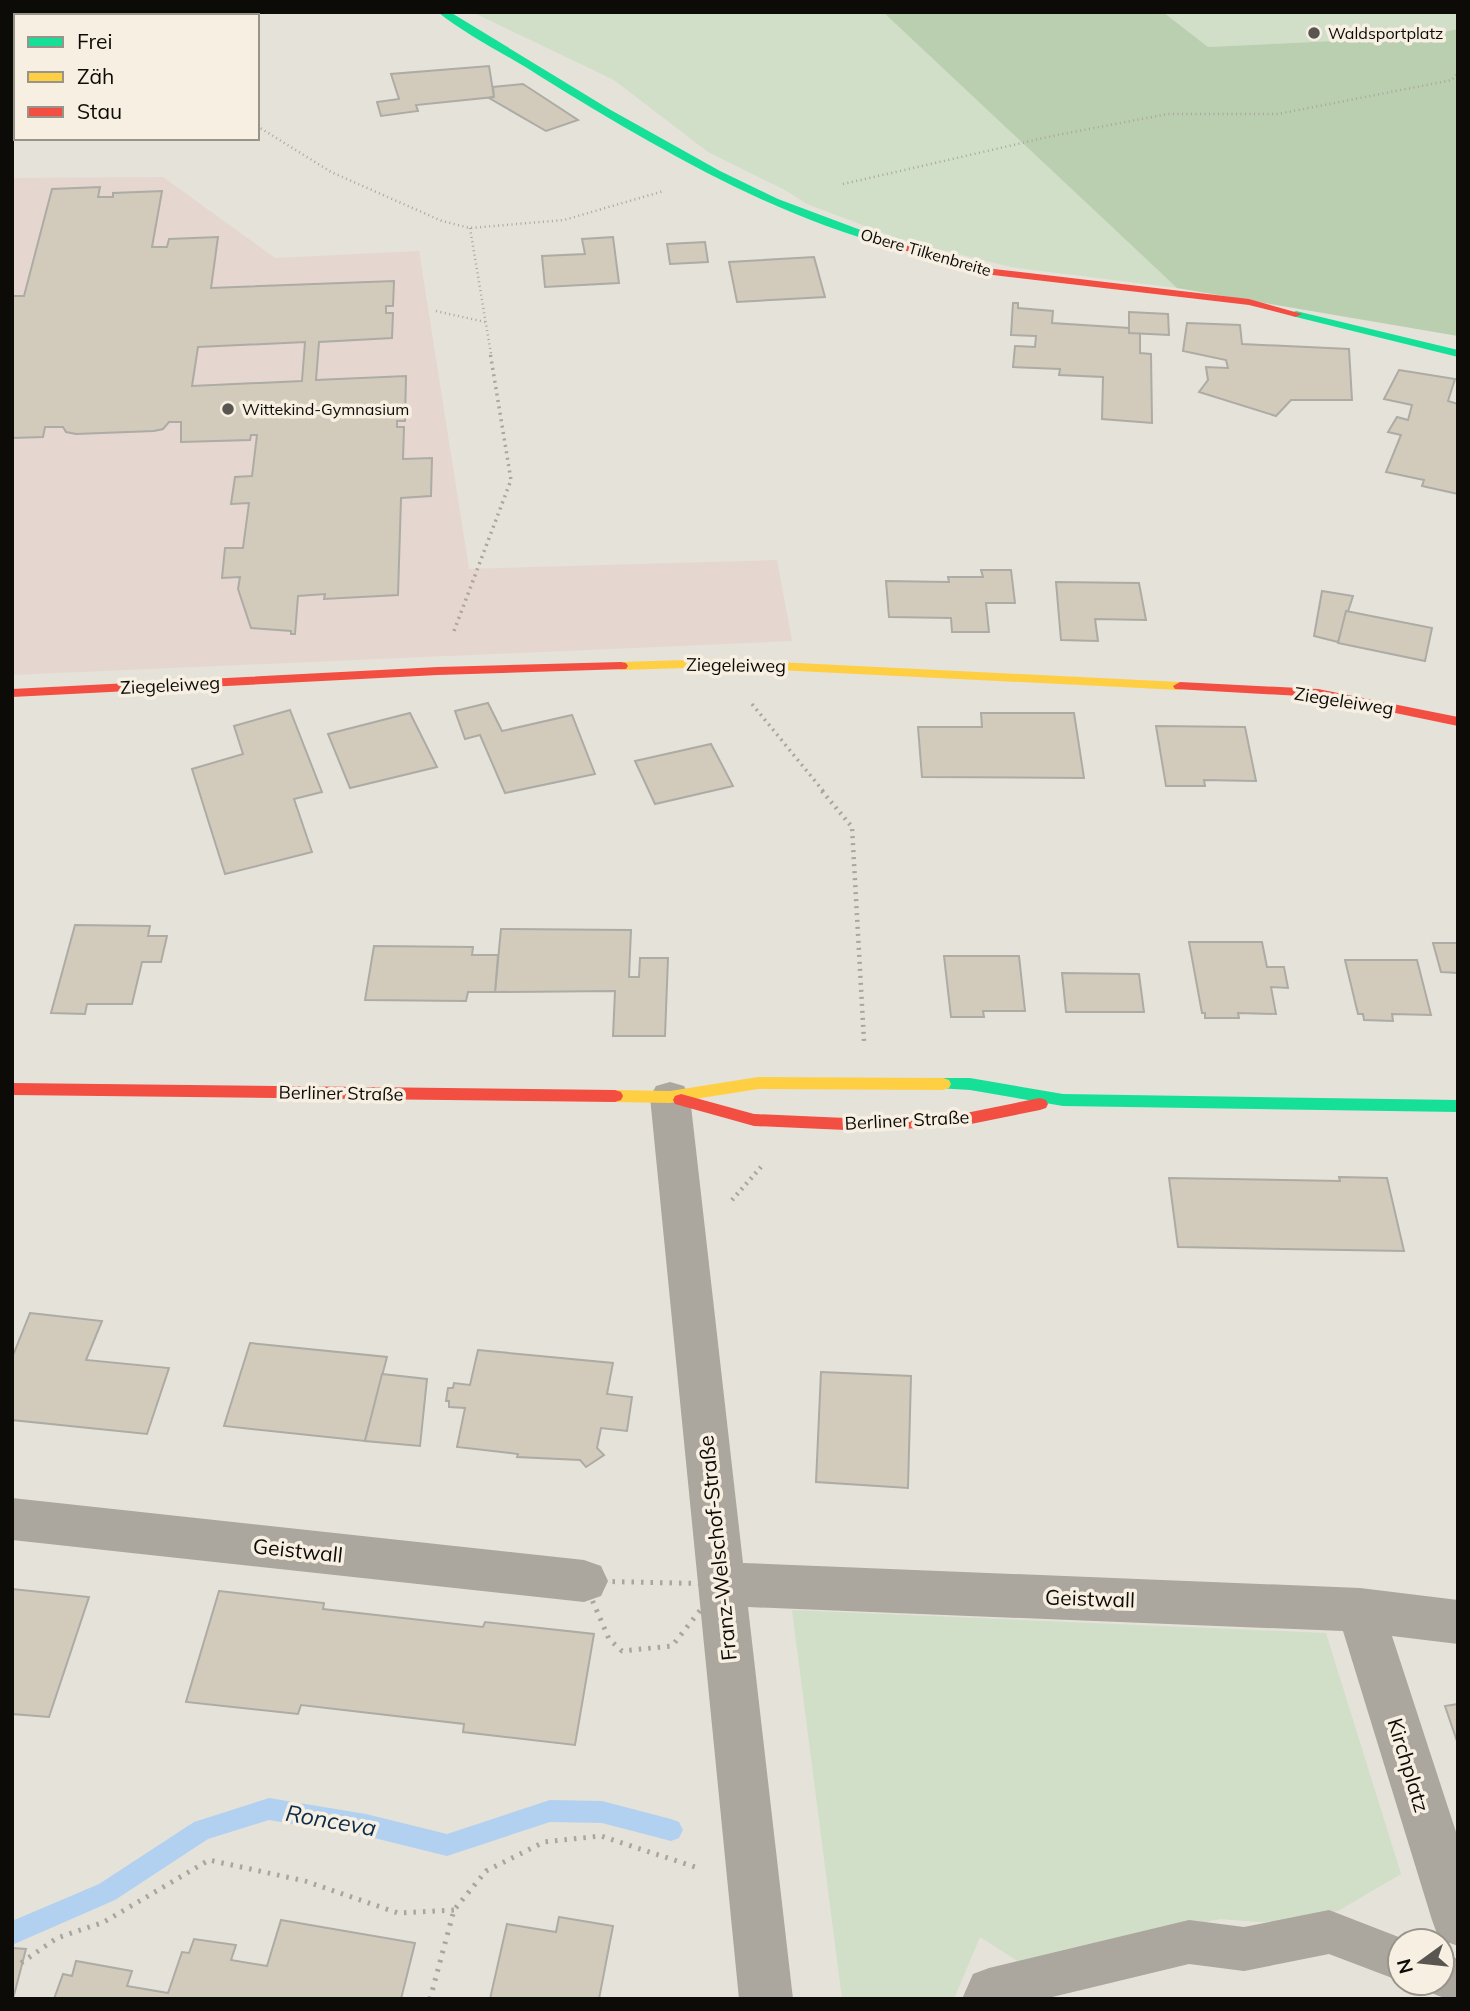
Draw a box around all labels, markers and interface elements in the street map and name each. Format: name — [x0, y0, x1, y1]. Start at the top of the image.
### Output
legend — [14, 14, 259, 140]
place label: Waldsportplatz — [1328, 23, 1443, 43]
marker: Waldsportplatz — [1306, 25, 1322, 41]
text: Frei — [77, 28, 113, 54]
text: Zäh — [77, 63, 114, 89]
text: Stau — [77, 98, 122, 124]
street label: Obere Tilkenbreite — [859, 224, 993, 280]
place label: Wittekind-Gymnasium — [242, 399, 409, 419]
marker: Wittekind-Gymnasium — [220, 401, 236, 417]
street label: Ziegeleiweg — [686, 653, 786, 677]
street label: Ziegeleiweg — [119, 671, 221, 699]
street label: Ziegeleiweg — [1293, 682, 1395, 720]
street label: Berliner Straße — [278, 1080, 404, 1106]
street label: Berliner Straße — [844, 1105, 970, 1135]
street label: Franz-Welschof-Straße — [692, 1434, 742, 1662]
street label: Geistwall — [252, 1532, 344, 1568]
street label: Geistwall — [1044, 1583, 1136, 1613]
street label: Kirchplatz — [1382, 1715, 1436, 1815]
water label: Ronceva — [283, 1798, 379, 1842]
north arrow — [1386, 1927, 1456, 1997]
text: N — [1391, 1956, 1418, 1976]

